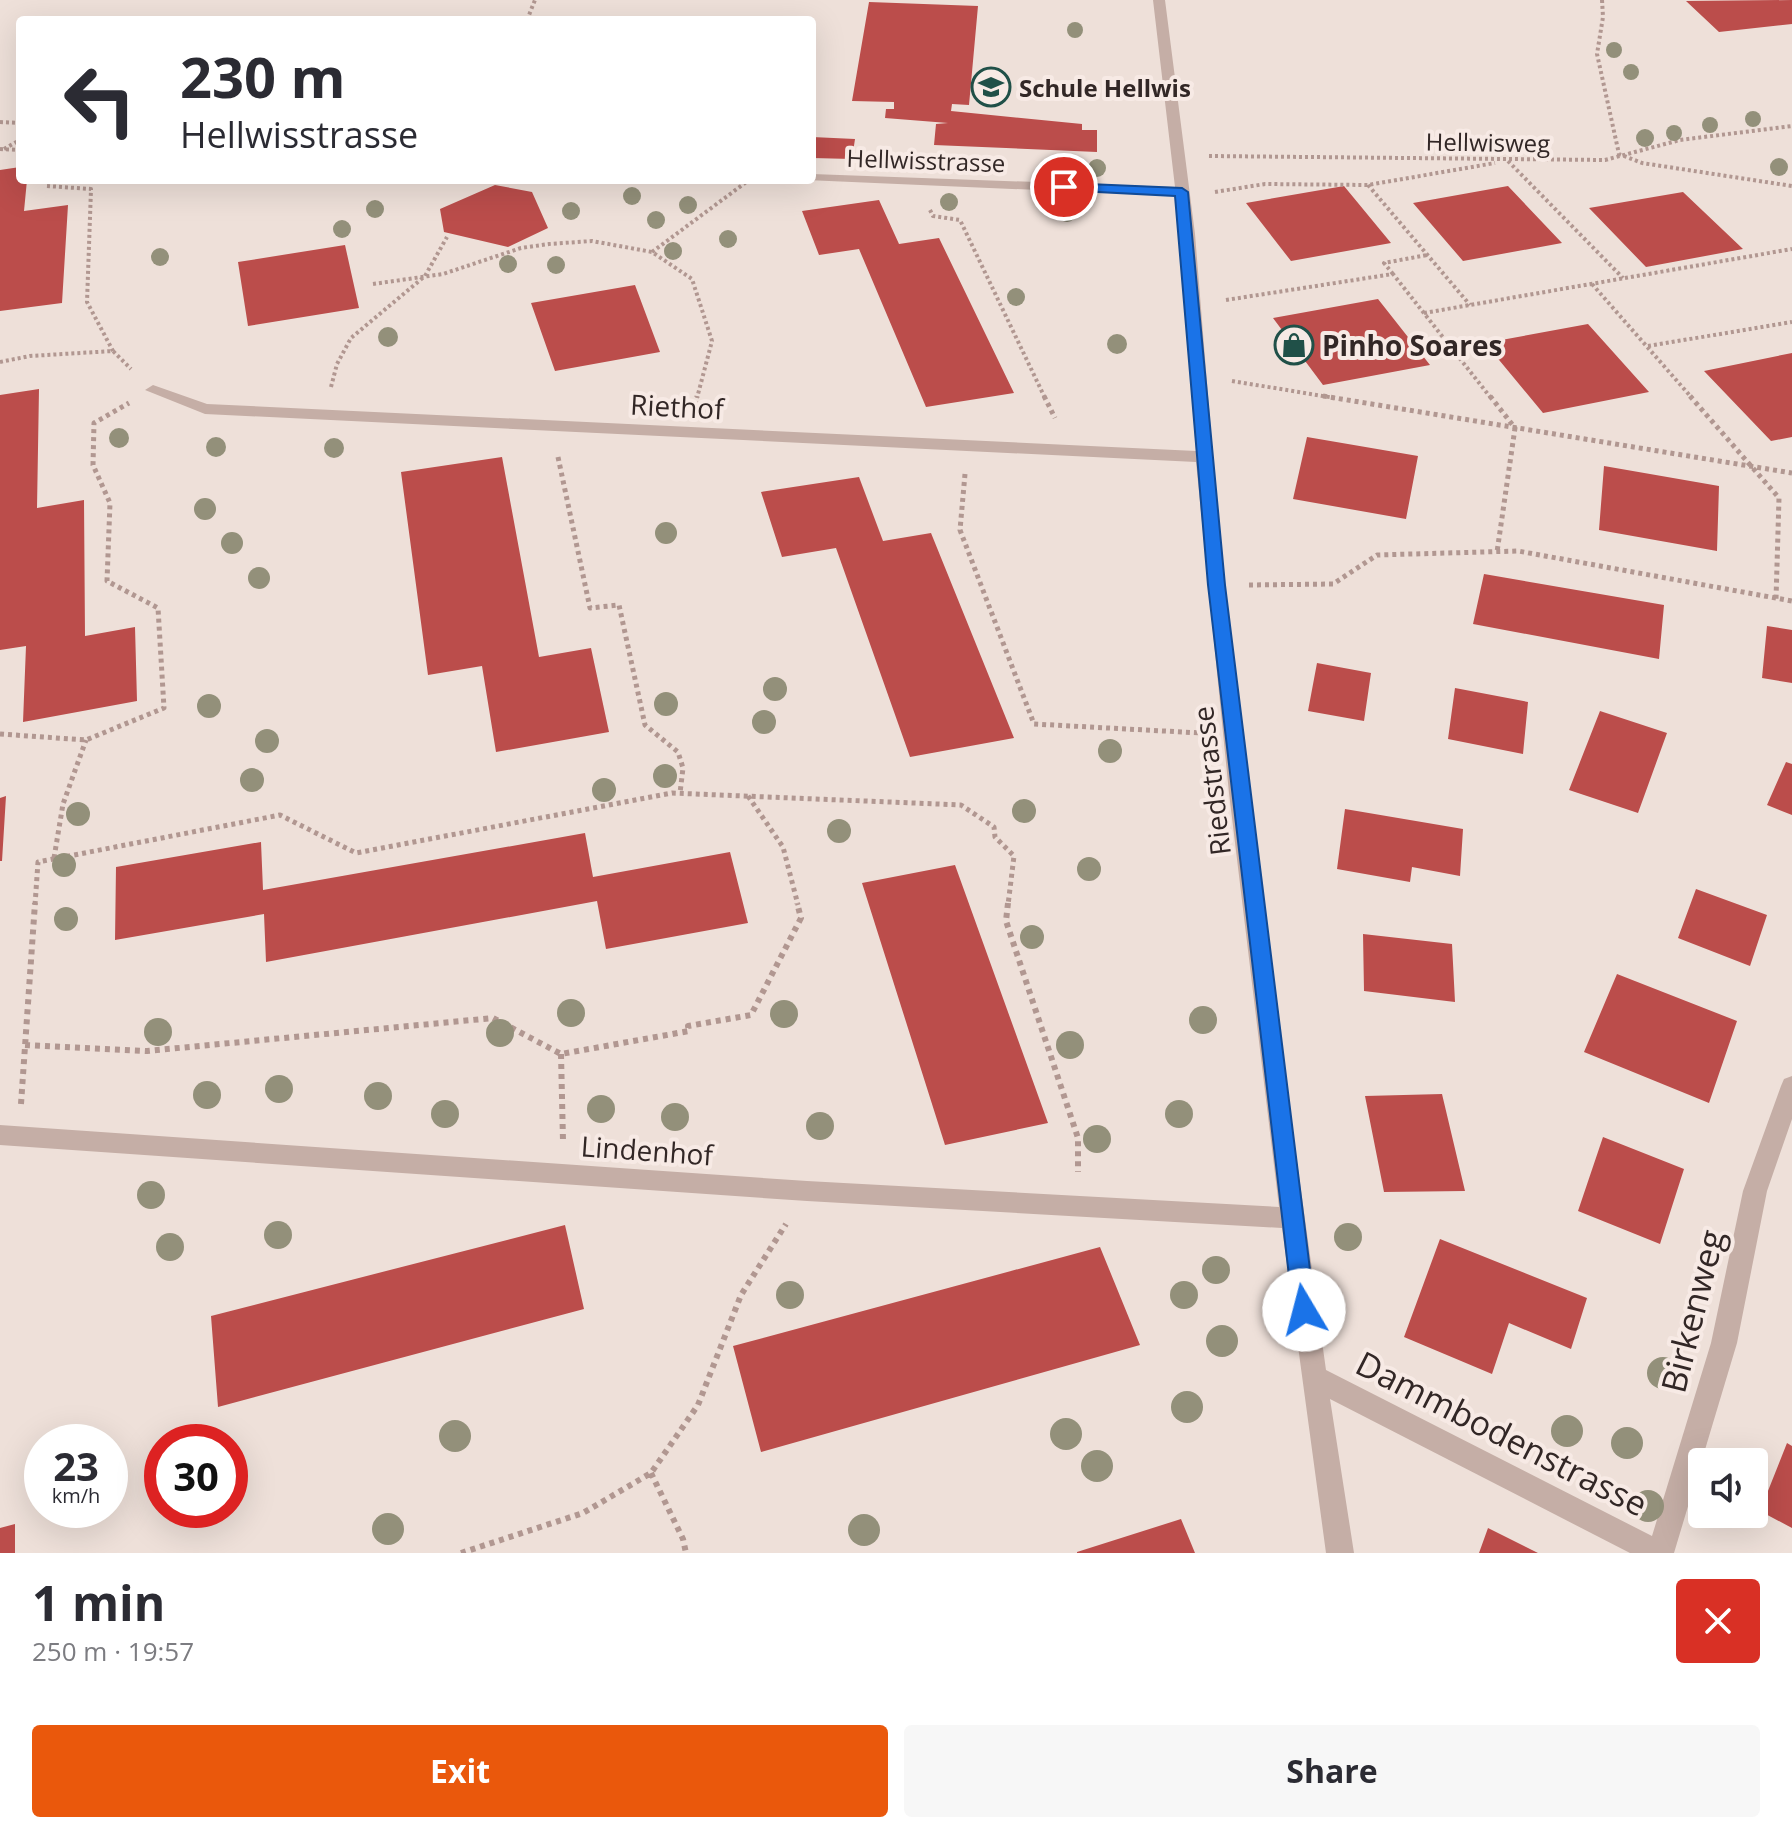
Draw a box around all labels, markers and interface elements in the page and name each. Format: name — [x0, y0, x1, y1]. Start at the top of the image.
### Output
text: 230 m — [180, 38, 346, 114]
icon: left — [48, 48, 152, 152]
school or university icon: Schule Hellwis — [970, 66, 1012, 108]
place label: Schule Hellwis — [1019, 71, 1191, 104]
text: Hellwisstrasse — [180, 110, 418, 159]
street label: Hellwisweg — [1425, 124, 1551, 160]
street label: Hellwisstrasse — [846, 141, 1006, 179]
pin — [1030, 153, 1098, 221]
icon: arrive — [1042, 165, 1086, 209]
shop icon: Pinho Soares — [1273, 324, 1315, 366]
place label: Pinho Soares — [1322, 326, 1502, 364]
street label: Riethof — [629, 385, 726, 428]
street label: Riedstrasse — [1183, 704, 1239, 858]
street label: Lindenhof — [580, 1126, 716, 1174]
street label: Birkenweg — [1650, 1225, 1734, 1397]
position arrow — [1262, 1268, 1346, 1352]
street label: Dammbodenstrasse — [1348, 1340, 1656, 1526]
speed limit sign: 30 — [144, 1424, 248, 1528]
text: 23 — [53, 1438, 99, 1493]
map controls — [1688, 1448, 1768, 1528]
button: sound — [1688, 1448, 1768, 1528]
text: km/h — [52, 1482, 100, 1509]
text: 1 min — [32, 1570, 165, 1635]
button: close — [1676, 1579, 1760, 1663]
text: 250 m · 19:57 — [32, 1633, 194, 1669]
button: Exit — [32, 1725, 888, 1817]
button: Share — [904, 1725, 1760, 1817]

